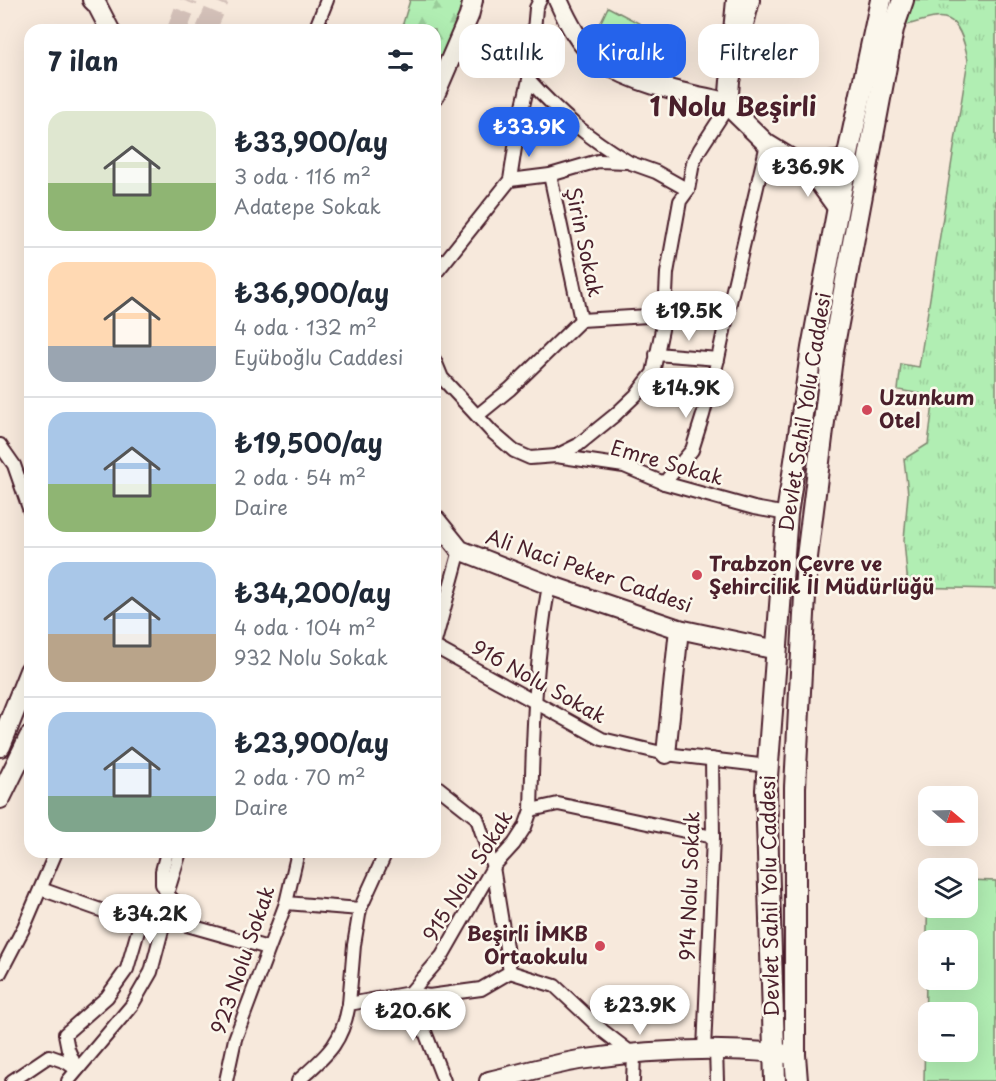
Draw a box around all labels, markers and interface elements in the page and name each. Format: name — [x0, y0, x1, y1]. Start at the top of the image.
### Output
chip: Satılık — [459, 24, 565, 78]
chip: Kiralık — [577, 24, 686, 78]
chip: Filtreler — [698, 24, 819, 78]
text: 7 ilan — [48, 41, 118, 80]
icon: filters — [384, 44, 417, 77]
district label: 1 Nolu Beşirli — [649, 86, 817, 125]
pin: ₺33.9K — [480, 107, 578, 158]
text: ₺33.9K — [493, 111, 565, 141]
text: ₺33,900/ay — [234, 122, 388, 161]
icon: home — [96, 135, 168, 207]
pin: ₺36.9K — [759, 147, 857, 198]
text: ₺36.9K — [772, 151, 844, 181]
text: 3 oda · 116 m² — [234, 161, 371, 191]
street label: Şirin Sokak — [559, 184, 611, 300]
text: Adatepe Sokak — [234, 191, 381, 221]
text: ₺36,900/ay — [234, 273, 389, 312]
icon: home — [96, 286, 168, 358]
street label: Devlet Sahil Yolu Caddesi — [770, 290, 838, 534]
pin: ₺19.5K — [640, 291, 738, 342]
text: ₺19.5K — [655, 295, 723, 325]
text: 4 oda · 132 m² — [234, 312, 377, 342]
text: Eyüboğlu Caddesi — [234, 342, 403, 372]
pin: ₺14.9K — [637, 368, 735, 419]
text: ₺14.9K — [652, 372, 720, 402]
place label: Uzunkum Otel — [879, 382, 975, 435]
marker: Uzunkum Otel — [860, 403, 874, 417]
text: ₺19,500/ay — [234, 423, 383, 462]
street label: Emre Sokak — [607, 432, 727, 492]
icon: home — [96, 436, 168, 508]
text: 2 oda · 54 m² — [234, 462, 366, 492]
text: Daire — [234, 492, 288, 522]
street label: Ali Naci Peker Caddesi — [482, 521, 697, 619]
place label: Trabzon Çevre ve Şehircilik İl Müdürlüğü — [709, 548, 934, 601]
marker: Trabzon Çevre ve Şehircilik İl Müdürlüğü — [690, 568, 704, 582]
text: ₺34,200/ay — [234, 573, 391, 612]
icon: home — [96, 586, 168, 658]
text: 4 oda · 104 m² — [234, 612, 376, 642]
street label: 916 Nolu Sokak — [467, 632, 612, 730]
text: 932 Nolu Sokak — [234, 642, 388, 672]
text: ₺23,900/ay — [234, 723, 389, 762]
icon: home — [96, 736, 168, 808]
text: 2 oda · 70 m² — [234, 762, 366, 792]
street label: Devlet Sahil Yolu Caddesi — [752, 775, 786, 1017]
north arrow — [918, 786, 978, 846]
map controls — [918, 786, 978, 1062]
text: Daire — [234, 792, 288, 822]
street label: 915 Nolu Sokak — [415, 804, 520, 947]
street label: 914 Nolu Sokak — [671, 811, 707, 961]
button: layers — [918, 858, 978, 918]
street label: 923 Nolu Sokak — [203, 881, 281, 1038]
pin: ₺34.2K — [101, 894, 199, 945]
text: ₺34.2K — [112, 898, 188, 928]
place label: Beşirli İMKB Ortaokulu — [467, 918, 588, 971]
button: + — [918, 930, 978, 990]
marker: Beşirli İMKB Ortaokulu — [593, 939, 607, 953]
pin: ₺23.9K — [591, 985, 689, 1036]
text: ₺23.9K — [604, 989, 676, 1019]
pin: ₺20.6K — [364, 991, 462, 1042]
text: ₺20.6K — [375, 995, 451, 1025]
button: − — [918, 1002, 978, 1062]

